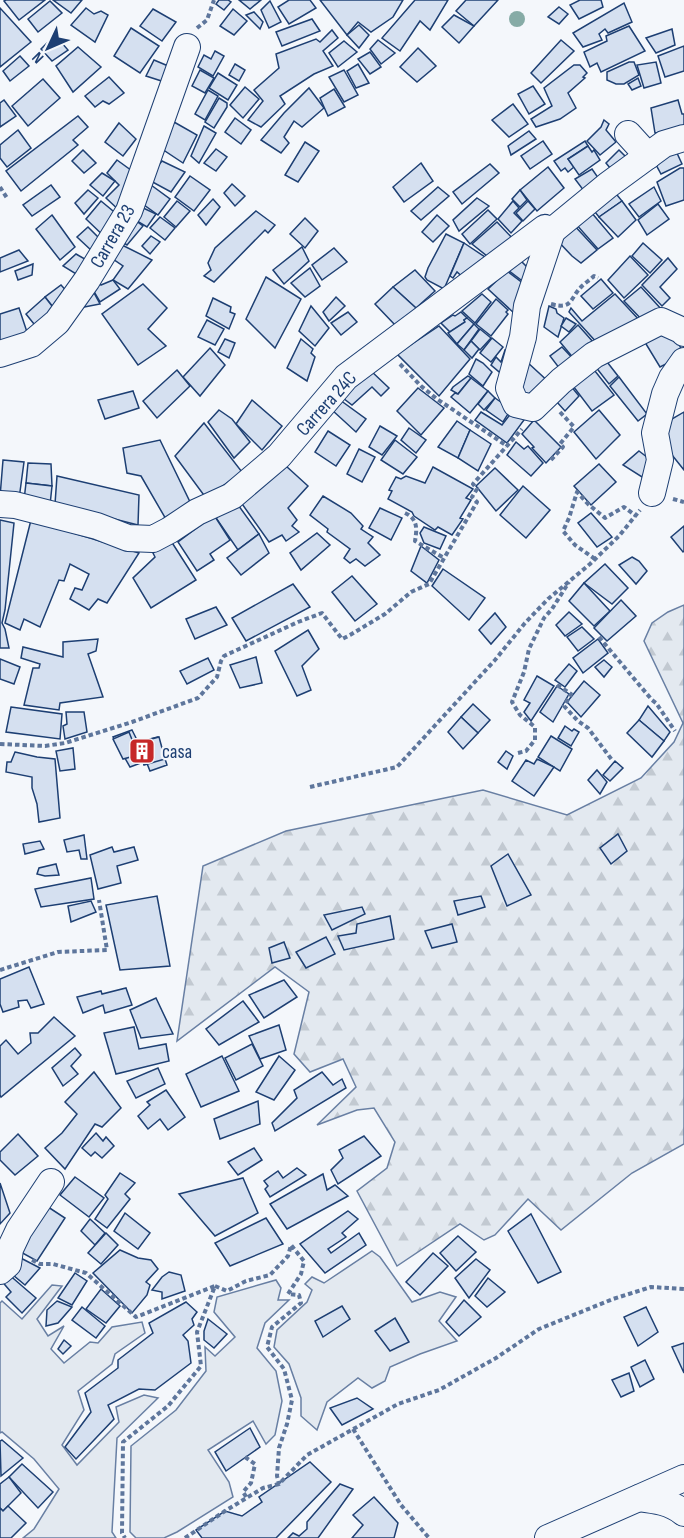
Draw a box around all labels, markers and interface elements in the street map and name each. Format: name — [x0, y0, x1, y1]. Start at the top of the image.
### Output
north arrow — [18, 18, 78, 78]
text: N — [28, 48, 48, 67]
street label: Carrera 23 — [85, 201, 141, 272]
street label: Carrera 24C — [291, 366, 362, 441]
building icon: casa — [127, 736, 157, 766]
place label: casa — [162, 740, 192, 764]

